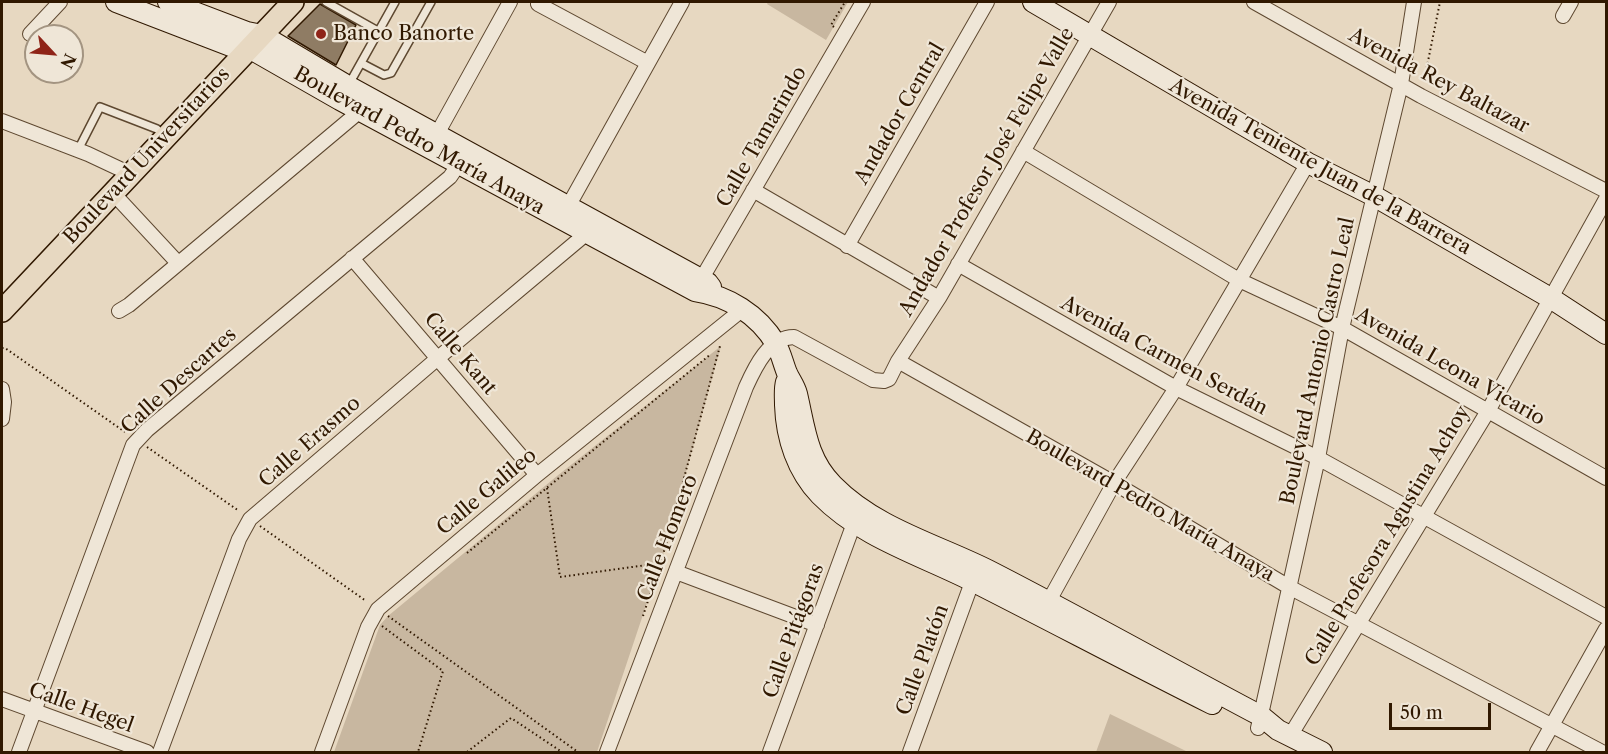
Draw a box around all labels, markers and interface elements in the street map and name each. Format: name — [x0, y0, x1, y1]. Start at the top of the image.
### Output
place label: Banco Banorte — [333, 22, 474, 46]
street label: Andador Profesor José Felipe Valle — [894, 23, 1080, 321]
street label: Avenida Rey Baltazar — [1345, 23, 1533, 139]
north arrow — [24, 24, 84, 84]
marker: Banco Banorte — [314, 27, 328, 41]
street label: Andador Central — [850, 39, 950, 189]
text: N — [56, 50, 80, 72]
street label: Boulevard Pedro María Anaya — [289, 62, 549, 220]
street label: Calle Tamarindo — [712, 62, 812, 212]
street label: Boulevard Universitarios — [59, 63, 235, 249]
street label: Avenida Teniente Juan de la Barrera — [1165, 74, 1475, 260]
street label: Boulevard Antonio Castro Leal — [1276, 215, 1360, 507]
street label: Avenida Carmen Serdán — [1057, 291, 1271, 421]
street label: Avenida Leona Vicario — [1351, 303, 1549, 431]
street label: Calle Kant — [419, 308, 501, 400]
street label: Calle Descartes — [116, 323, 242, 439]
street label: Calle Erasmo — [254, 391, 366, 493]
street label: Calle Profesora Agustina Achoy — [1301, 402, 1475, 670]
street label: Boulevard Pedro María Anaya — [1021, 425, 1279, 587]
street label: Calle Galileo — [432, 443, 542, 541]
street label: Calle Homero — [633, 471, 703, 605]
street label: Calle Pitágoras — [759, 560, 829, 702]
street label: Calle Platón — [892, 601, 954, 719]
street label: Calle Hegel — [25, 678, 137, 738]
scale bar — [1392, 691, 1494, 729]
text: 50 m — [1400, 702, 1443, 724]

